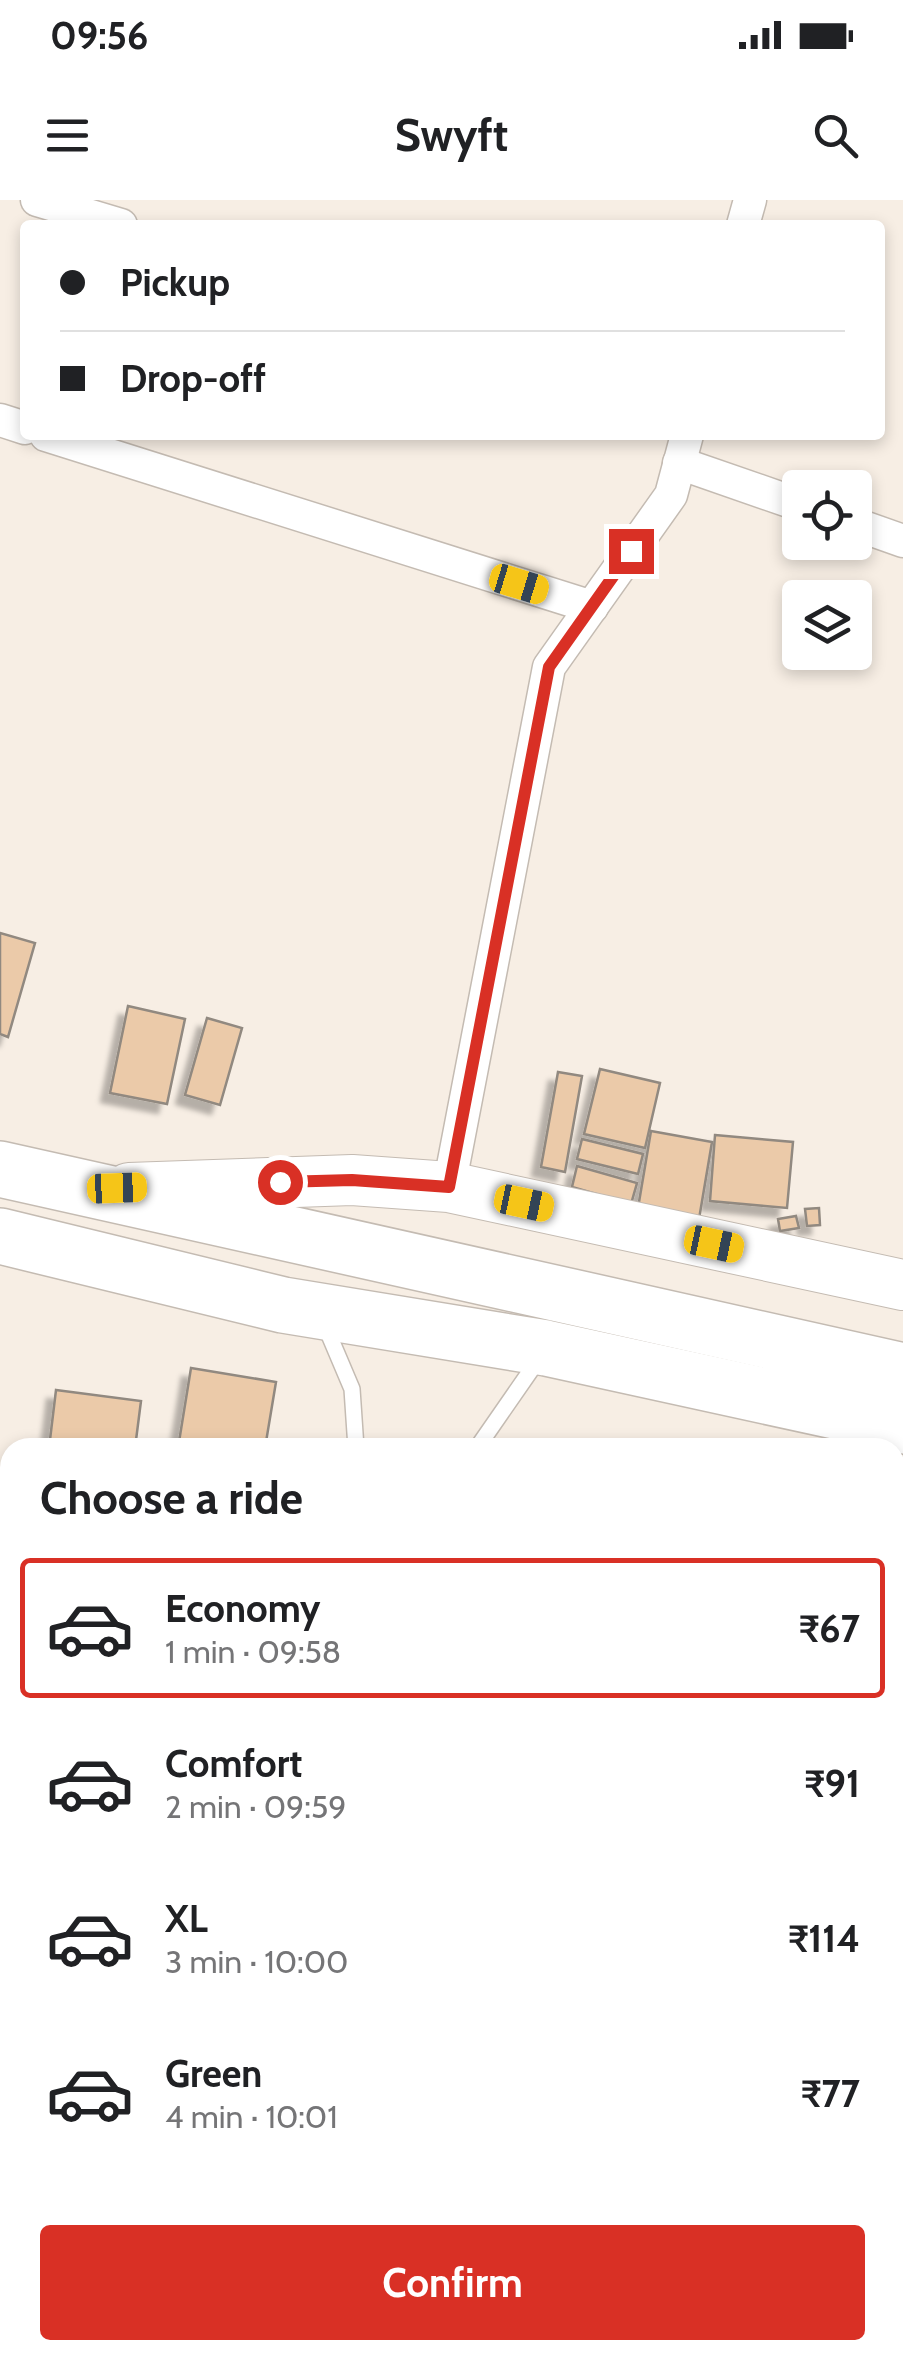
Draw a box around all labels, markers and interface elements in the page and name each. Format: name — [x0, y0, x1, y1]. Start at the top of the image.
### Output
text: 09:56 — [50, 12, 148, 59]
icon: menu — [40, 108, 95, 163]
text: Swyft — [395, 108, 508, 162]
icon: search — [808, 108, 863, 163]
text: Pickup — [120, 259, 230, 306]
text: Drop-off — [120, 355, 266, 402]
map controls — [782, 470, 872, 670]
button: locate — [782, 470, 872, 560]
route end — [609, 529, 654, 574]
car — [486, 561, 552, 607]
button: layers — [782, 580, 872, 670]
route start — [258, 1160, 303, 1205]
car — [86, 1172, 148, 1204]
car — [492, 1182, 556, 1224]
car — [682, 1223, 746, 1265]
text: Choose a ride — [40, 1471, 303, 1525]
icon: car — [45, 1583, 135, 1673]
text: Economy — [165, 1585, 320, 1632]
text: ₹67 — [799, 1605, 860, 1652]
text: 1 min · 09:58 — [165, 1632, 341, 1671]
icon: car — [45, 1738, 135, 1828]
text: Comfort — [165, 1740, 302, 1787]
text: ₹91 — [804, 1760, 860, 1807]
text: 2 min · 09:59 — [165, 1787, 346, 1826]
icon: car — [45, 1893, 135, 1983]
text: XL — [165, 1895, 208, 1942]
text: ₹114 — [788, 1915, 860, 1962]
text: 3 min · 10:00 — [165, 1942, 348, 1981]
icon: car — [45, 2048, 135, 2138]
text: Green — [165, 2050, 262, 2097]
text: ₹77 — [801, 2070, 860, 2117]
text: 4 min · 10:01 — [165, 2097, 338, 2136]
button: Confirm — [40, 2225, 865, 2340]

